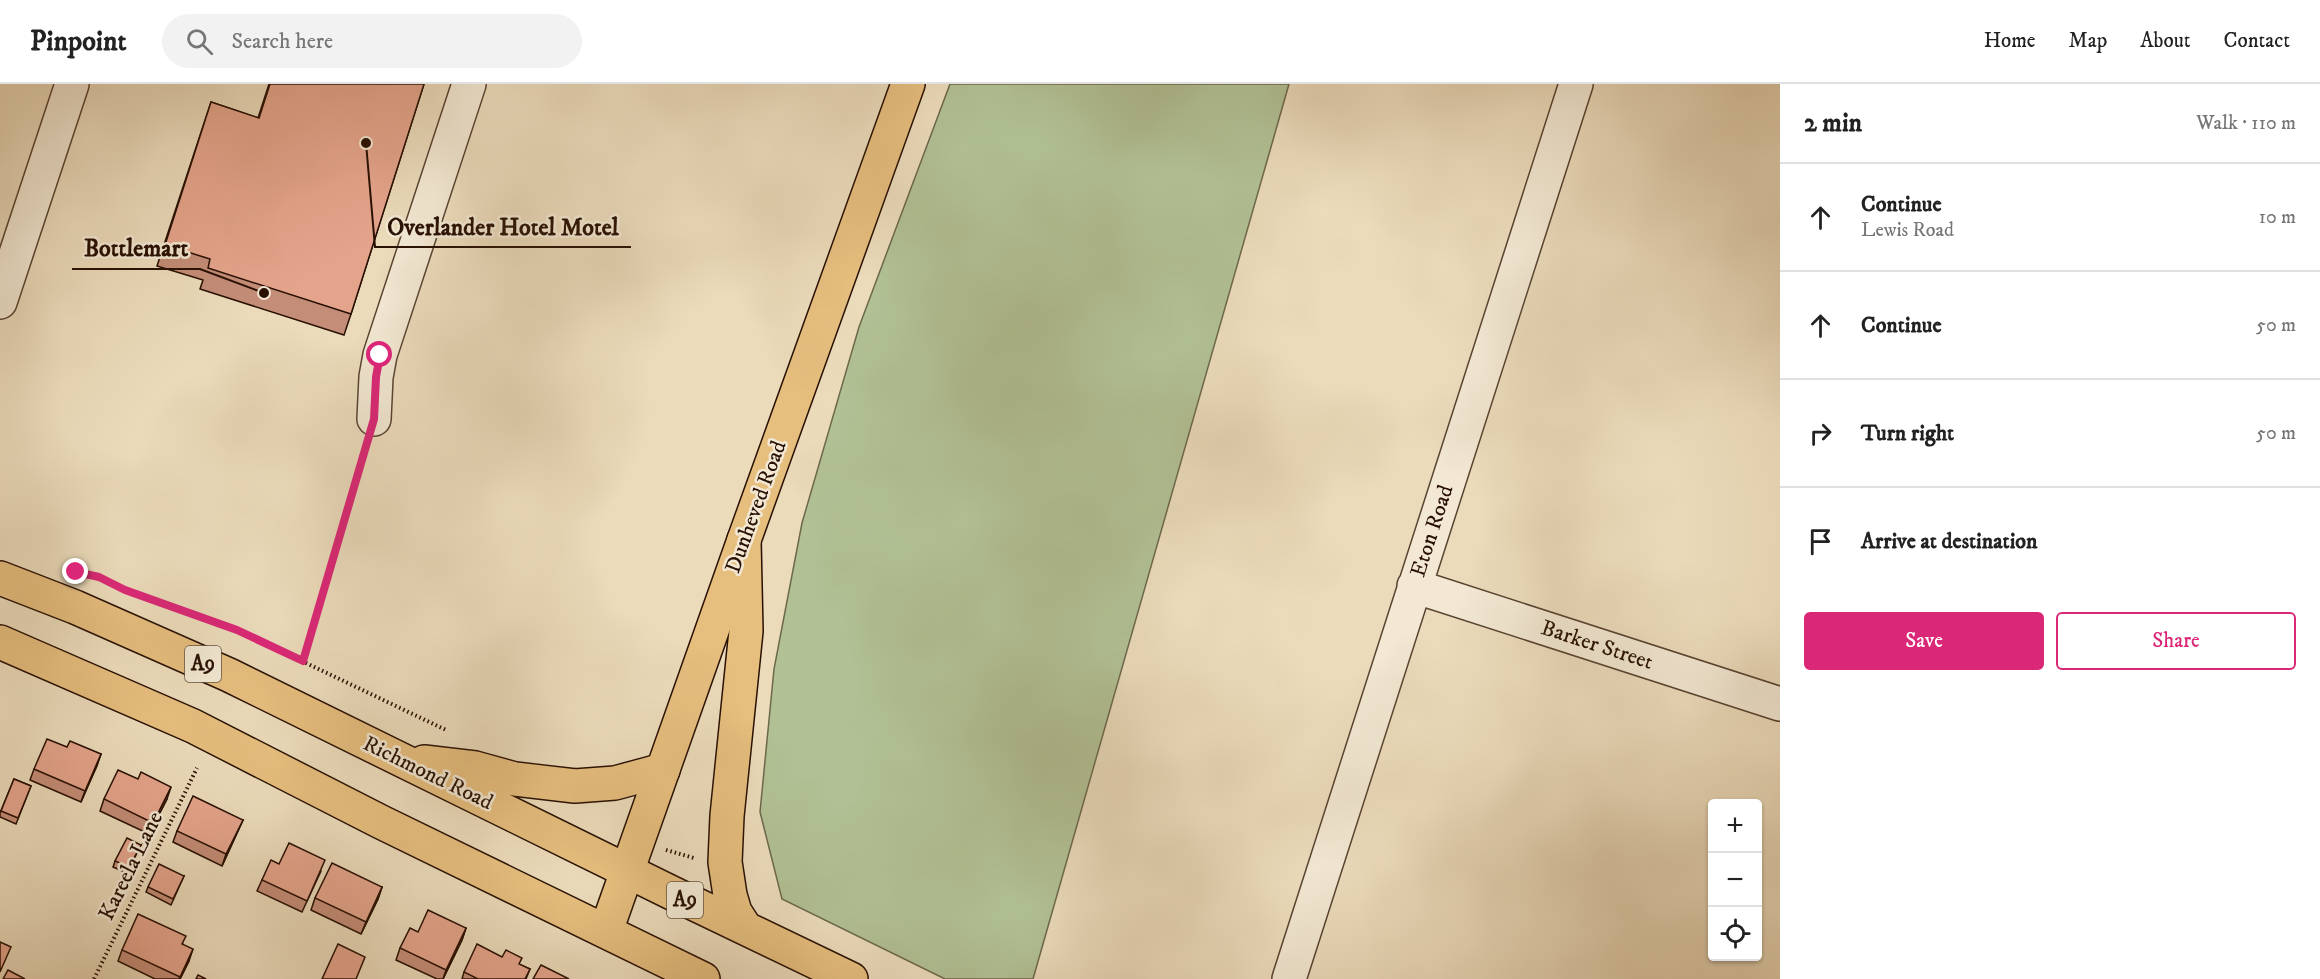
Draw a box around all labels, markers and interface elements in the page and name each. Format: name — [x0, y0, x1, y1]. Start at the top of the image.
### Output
search box — [162, 14, 582, 68]
text: Pinpoint — [30, 24, 126, 59]
icon: search — [183, 25, 216, 58]
text: Search here — [231, 28, 333, 55]
text: Home — [1984, 28, 2036, 54]
text: Map — [2069, 28, 2107, 54]
text: About — [2140, 28, 2191, 54]
text: Contact — [2224, 28, 2290, 54]
text: 2 min — [1804, 107, 1862, 140]
text: Walk · 110 m — [2196, 111, 2296, 136]
text: Continue — [1861, 191, 1942, 218]
icon: ahead — [1804, 201, 1837, 234]
callout: Overlander Hotel Motel — [375, 205, 631, 247]
text: 10 m — [2259, 205, 2296, 230]
text: Overlander Hotel Motel — [387, 213, 620, 243]
text: Lewis Road — [1861, 218, 1954, 243]
callout: Bottlemart — [72, 227, 200, 269]
text: Bottlemart — [84, 234, 188, 264]
icon: ahead — [1804, 309, 1837, 342]
text: Continue — [1861, 312, 1942, 339]
text: 50 m — [2256, 313, 2296, 338]
route start — [366, 341, 392, 367]
icon: right — [1804, 417, 1837, 450]
text: Turn right — [1861, 420, 1954, 447]
text: 50 m — [2256, 421, 2296, 446]
street label: Dunheved Road — [720, 437, 792, 577]
street label: Eton Road — [1404, 482, 1460, 580]
icon: arrive — [1804, 525, 1837, 558]
text: Arrive at destination — [1861, 528, 2038, 555]
route end — [62, 558, 88, 584]
button: Save — [1804, 612, 2044, 670]
button: Share — [2056, 612, 2296, 670]
street label: Barker Street — [1538, 614, 1656, 676]
road number: A9 — [185, 646, 221, 682]
street label: Richmond Road — [359, 730, 497, 816]
map controls — [1708, 799, 1762, 961]
button: + — [1708, 799, 1762, 853]
street label: Kareela Lane — [93, 807, 169, 925]
button: − — [1708, 853, 1762, 907]
road number: A9 — [667, 882, 703, 918]
button: locate — [1708, 907, 1762, 961]

